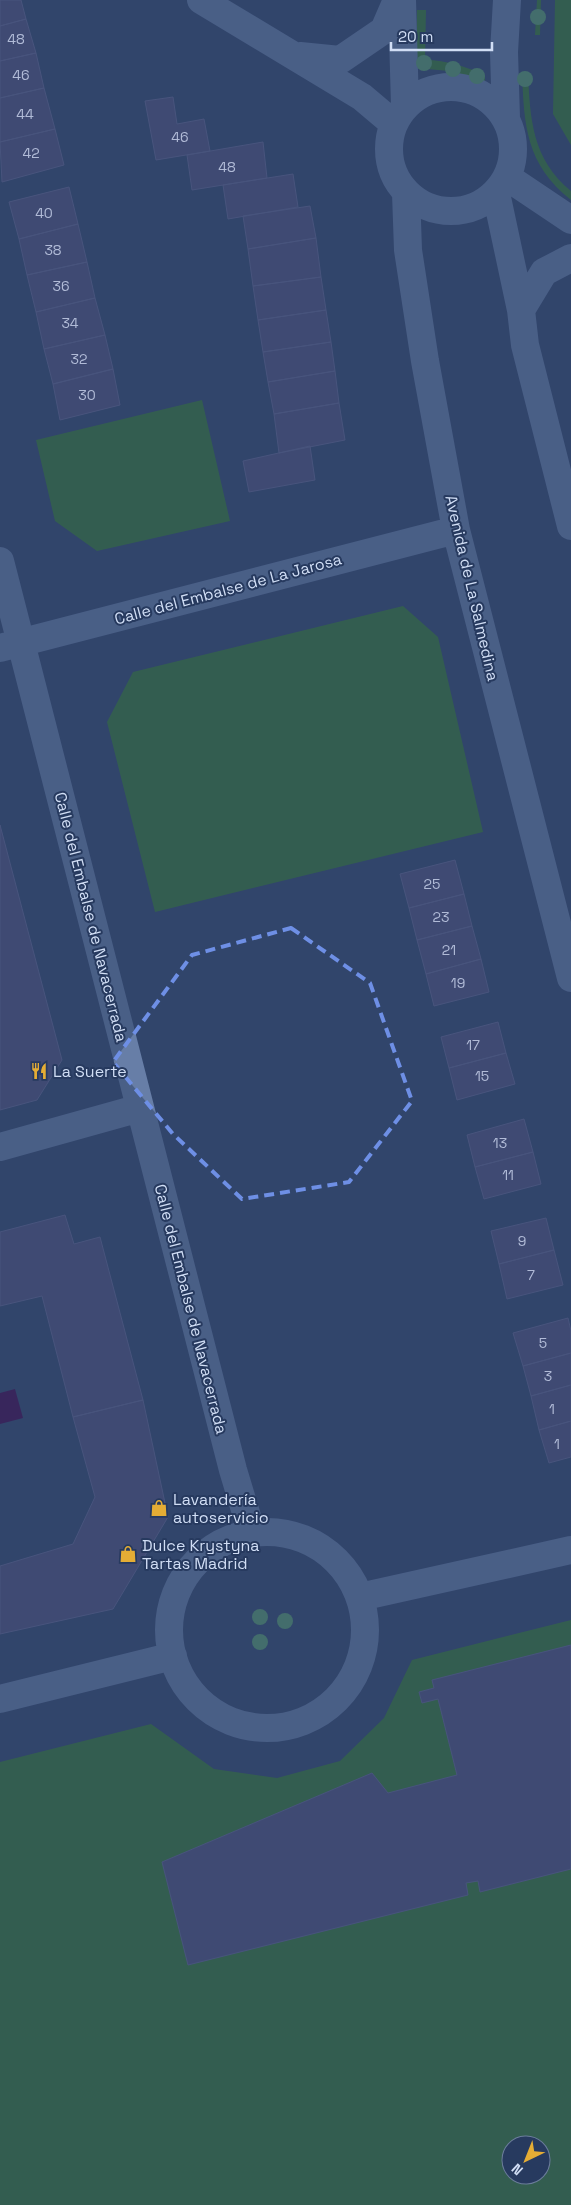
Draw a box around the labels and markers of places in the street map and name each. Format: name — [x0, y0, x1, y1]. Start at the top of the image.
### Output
restaurant icon: La Suerte — [29, 1061, 49, 1081]
place label: La Suerte — [53, 1061, 127, 1082]
place label: Lavandería autoservicio — [173, 1489, 269, 1528]
shop icon: Lavandería autoservicio — [149, 1498, 169, 1518]
place label: Dulce Krystyna Tartas Madrid — [142, 1535, 259, 1574]
shop icon: Dulce Krystyna Tartas Madrid — [118, 1544, 138, 1564]

